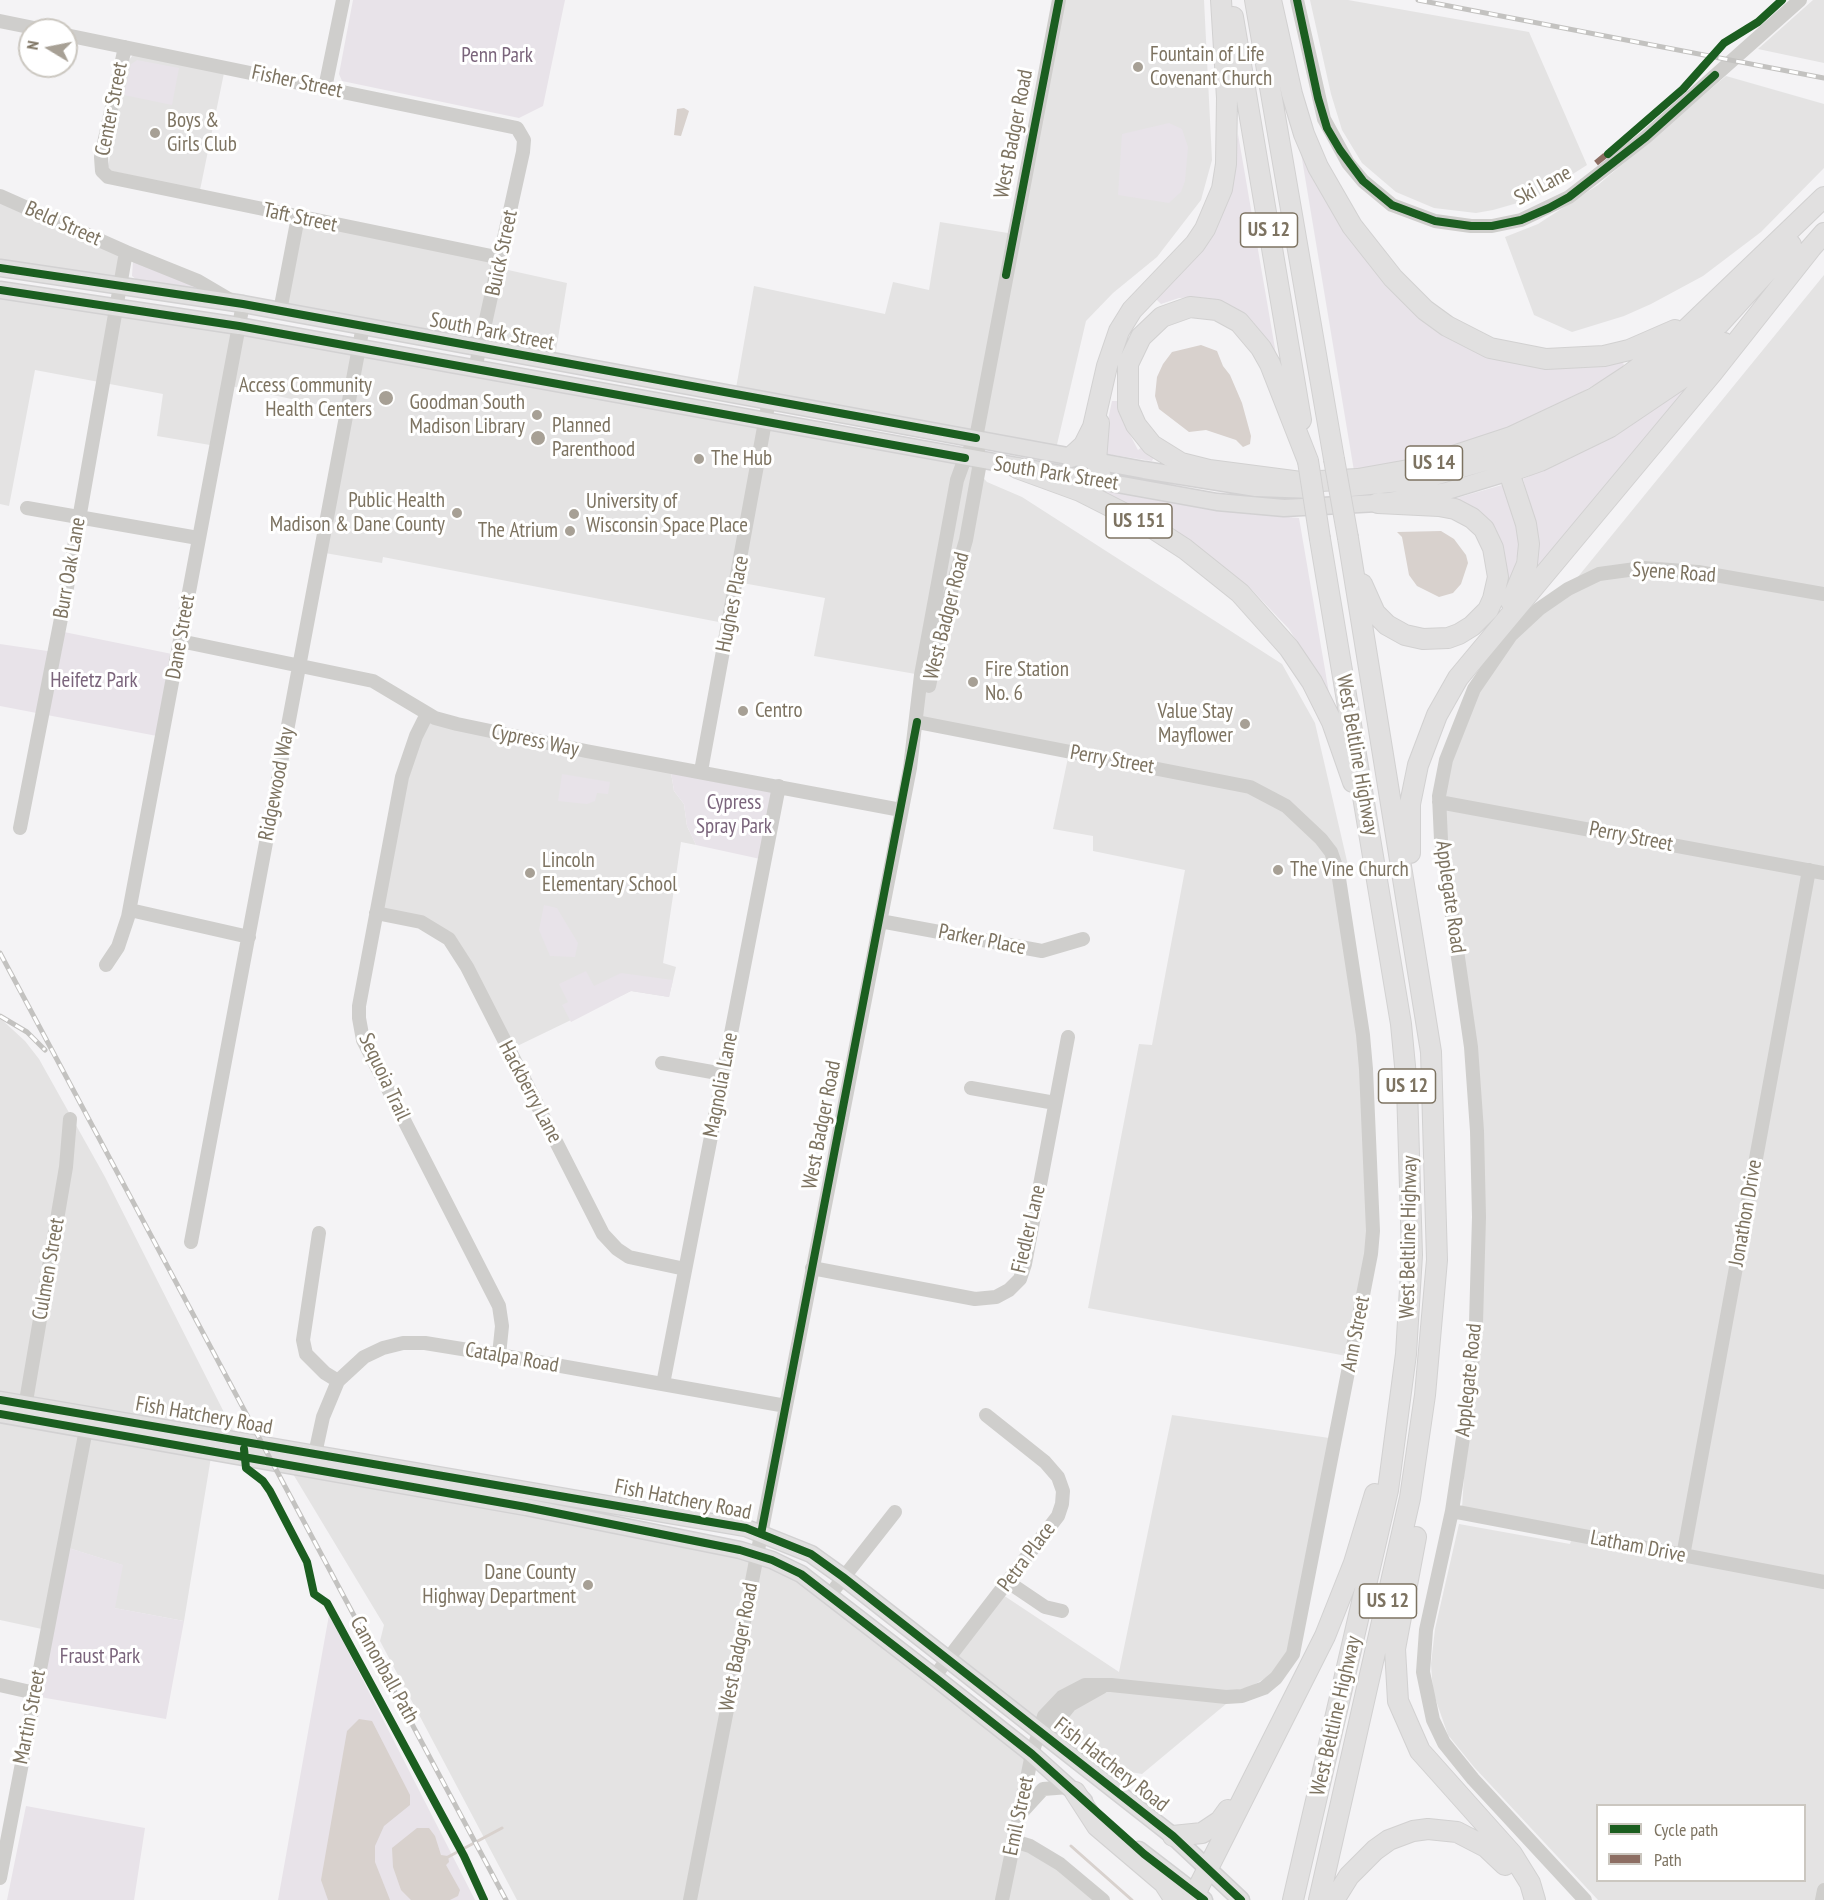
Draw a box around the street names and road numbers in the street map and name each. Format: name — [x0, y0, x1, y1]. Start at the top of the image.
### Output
street label: Center Street — [91, 60, 133, 158]
street label: Fisher Street — [249, 60, 345, 104]
street label: West Badger Road — [989, 68, 1039, 200]
street label: Ski Lane — [1510, 161, 1576, 211]
street label: Beld Street — [21, 196, 105, 252]
street label: Taft Street — [261, 198, 339, 238]
street label: Buick Street — [481, 208, 523, 298]
road number: US 12 — [1240, 213, 1298, 247]
street label: South Park Street — [428, 308, 556, 356]
road number: US 14 — [1406, 446, 1462, 480]
street label: South Park Street — [992, 452, 1120, 496]
road number: US 151 — [1106, 504, 1172, 538]
street label: Burr Oak Lane — [49, 515, 91, 621]
street label: West Badger Road — [919, 550, 975, 682]
street label: Hughes Place — [711, 554, 755, 654]
street label: Syene Road — [1631, 558, 1717, 588]
street label: Dane Street — [161, 593, 201, 681]
street label: West Beltline Highway — [1330, 672, 1384, 838]
street label: Cypress Way — [489, 719, 581, 763]
street label: Ridgewood Way — [254, 725, 300, 843]
street label: Perry Street — [1068, 740, 1156, 780]
street label: Perry Street — [1587, 817, 1675, 857]
street label: Applegate Road — [1430, 839, 1470, 955]
street label: Parker Place — [936, 919, 1028, 961]
street label: Sequoia Trail — [353, 1029, 415, 1125]
street label: Magnolia Lane — [699, 1030, 743, 1140]
street label: Hackberry Lane — [493, 1037, 567, 1147]
street label: West Badger Road — [797, 1059, 847, 1191]
road number: US 12 — [1378, 1069, 1436, 1103]
street label: West Beltline Highway — [1395, 1155, 1423, 1319]
street label: Jonathon Drive — [1724, 1158, 1768, 1268]
street label: Fiedler Lane — [1007, 1183, 1051, 1275]
street label: Culmen Street — [28, 1216, 70, 1322]
street label: Ann Street — [1336, 1294, 1376, 1374]
street label: Applegate Road — [1451, 1322, 1487, 1438]
street label: Catalpa Road — [463, 1337, 561, 1379]
street label: Fish Hatchery Road — [134, 1392, 274, 1440]
street label: Fish Hatchery Road — [613, 1474, 753, 1526]
street label: Petra Place — [993, 1517, 1061, 1597]
street label: Latham Drive — [1588, 1525, 1688, 1569]
street label: West Badger Road — [714, 1581, 764, 1713]
road number: US 12 — [1360, 1584, 1416, 1618]
street label: Cannonball Path — [344, 1612, 424, 1728]
street label: West Beltline Highway — [1305, 1634, 1367, 1798]
street label: Martin Street — [9, 1668, 51, 1766]
street label: Fish Hatchery Road — [1049, 1712, 1173, 1818]
street label: Emil Street — [998, 1774, 1040, 1858]

